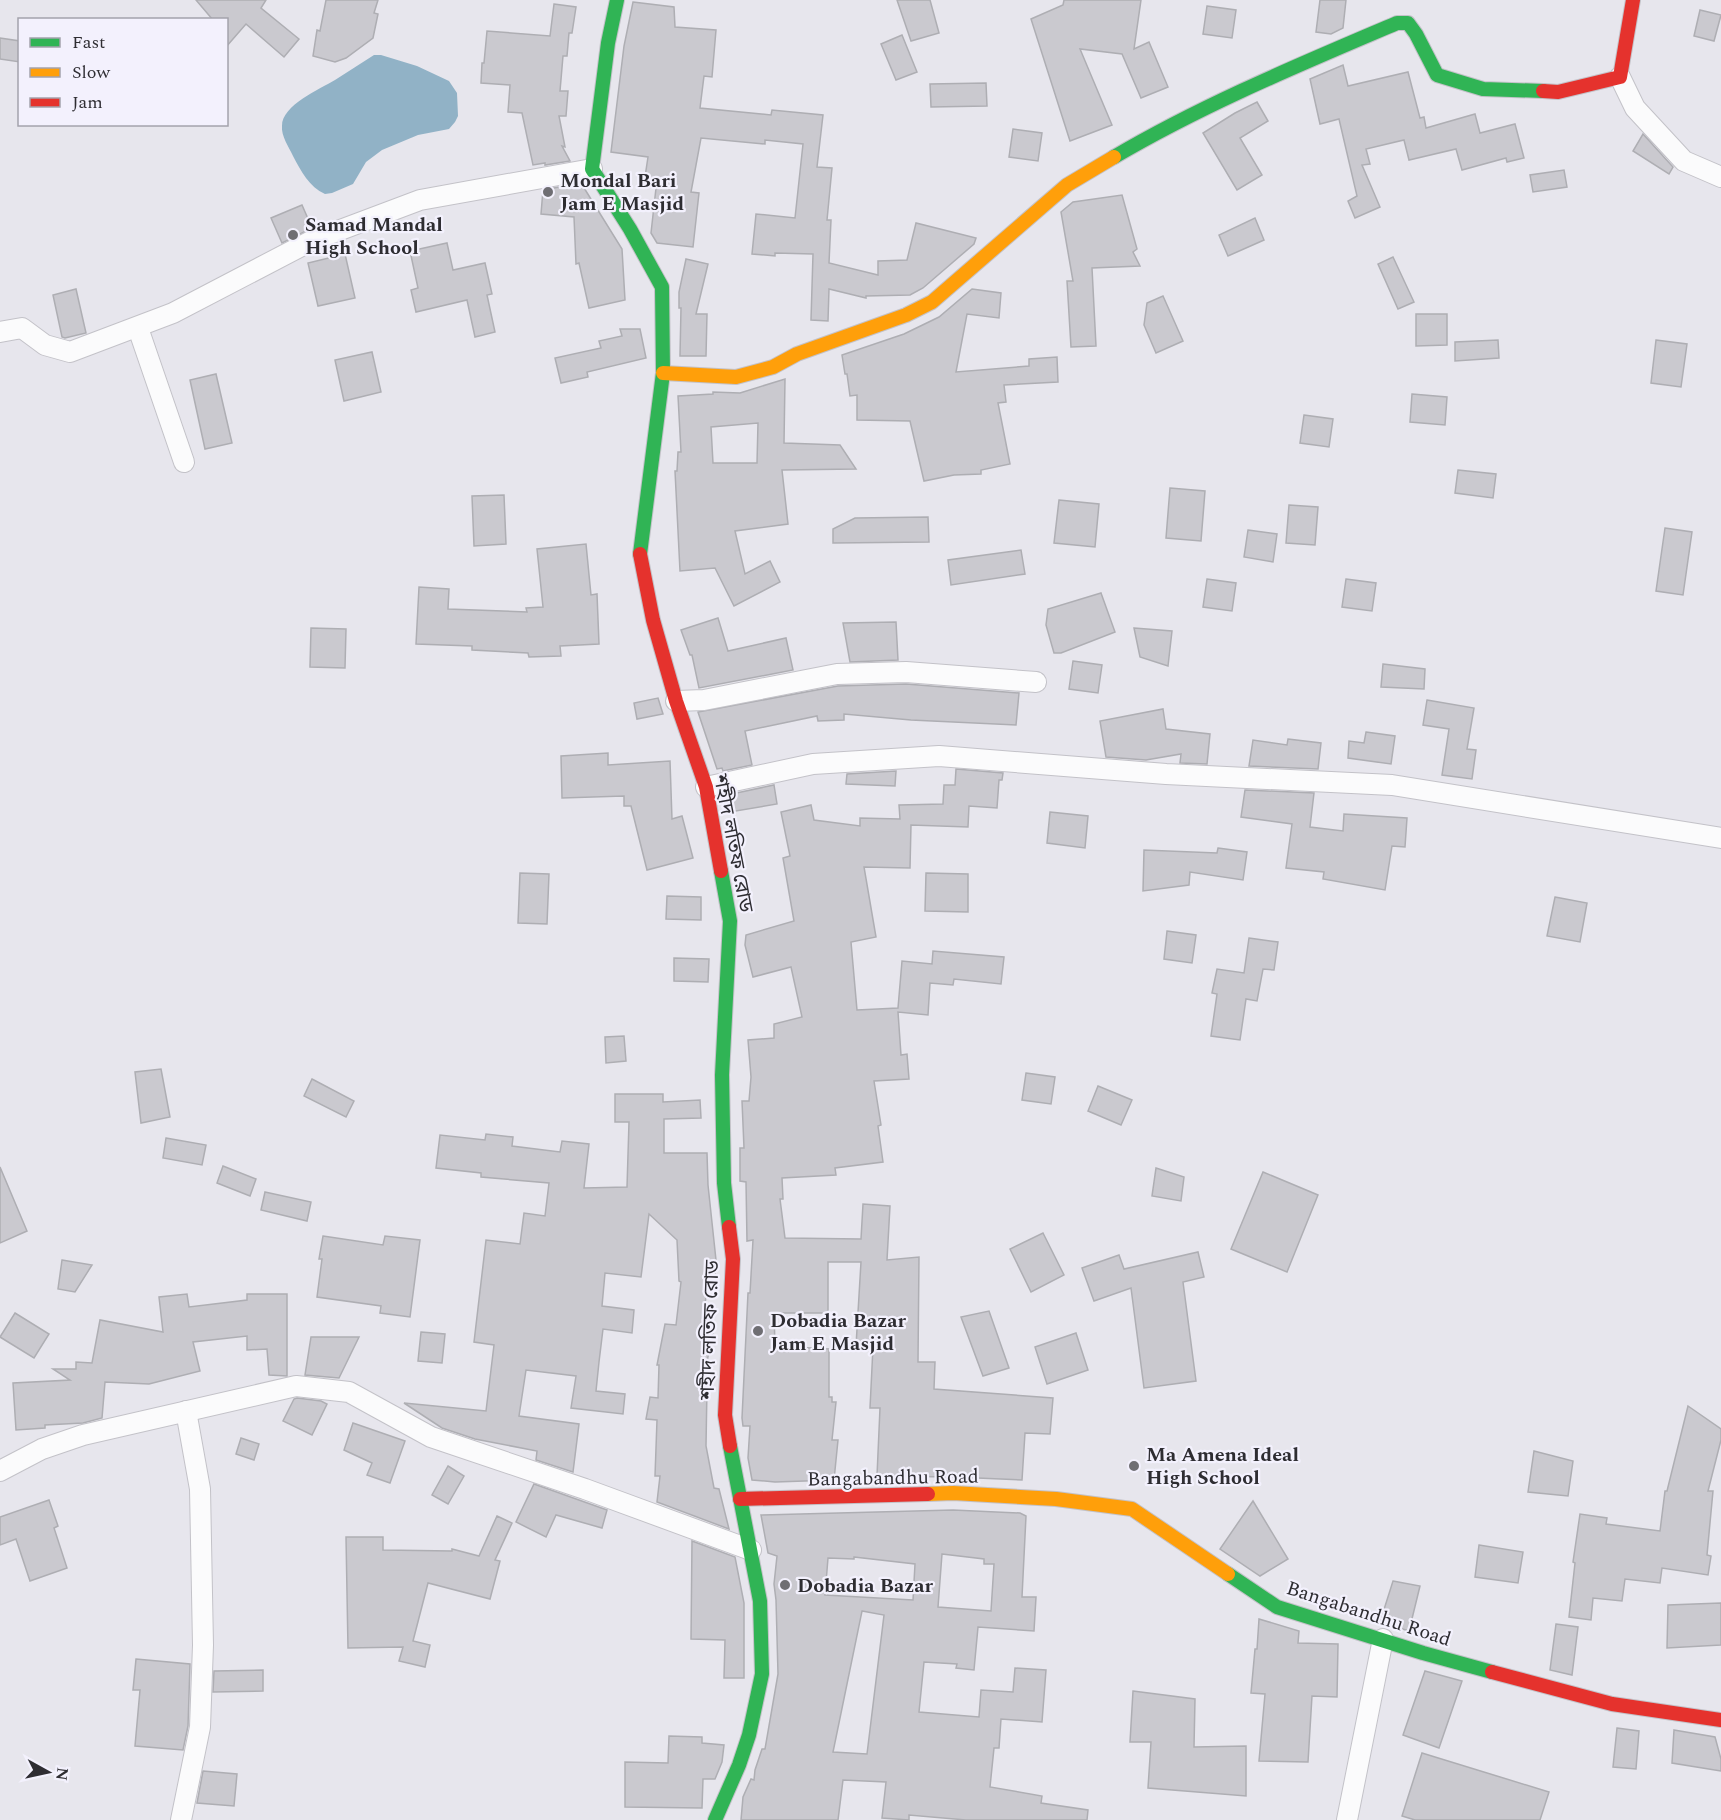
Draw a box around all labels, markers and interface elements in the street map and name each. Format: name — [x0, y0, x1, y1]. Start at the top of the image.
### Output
legend — [18, 18, 228, 126]
text: Fast — [72, 29, 105, 56]
text: Slow — [72, 59, 111, 86]
text: Jam — [72, 89, 103, 116]
place label: Mondal Bari Jam E Masjid — [560, 166, 684, 219]
marker: Mondal Bari Jam E Masjid — [541, 185, 555, 199]
place label: Samad Mandal High School — [305, 210, 443, 263]
marker: Samad Mandal High School — [286, 228, 300, 242]
street label: শহীদ লতিফ রোড — [705, 771, 761, 916]
street label: শহীদ লতিফ রোড — [693, 1259, 727, 1402]
place label: Dobadia Bazar Jam E Masjid — [770, 1306, 907, 1359]
marker: Dobadia Bazar Jam E Masjid — [751, 1324, 765, 1338]
place label: Ma Amena Ideal High School — [1146, 1440, 1299, 1493]
marker: Ma Amena Ideal High School — [1127, 1459, 1141, 1473]
street label: Bangabandhu Road — [807, 1462, 979, 1494]
place label: Dobadia Bazar — [797, 1571, 934, 1601]
street label: Bangabandhu Road — [1282, 1573, 1455, 1655]
marker: Dobadia Bazar — [778, 1578, 792, 1592]
north arrow — [18, 1742, 78, 1802]
text: N — [49, 1766, 75, 1782]

